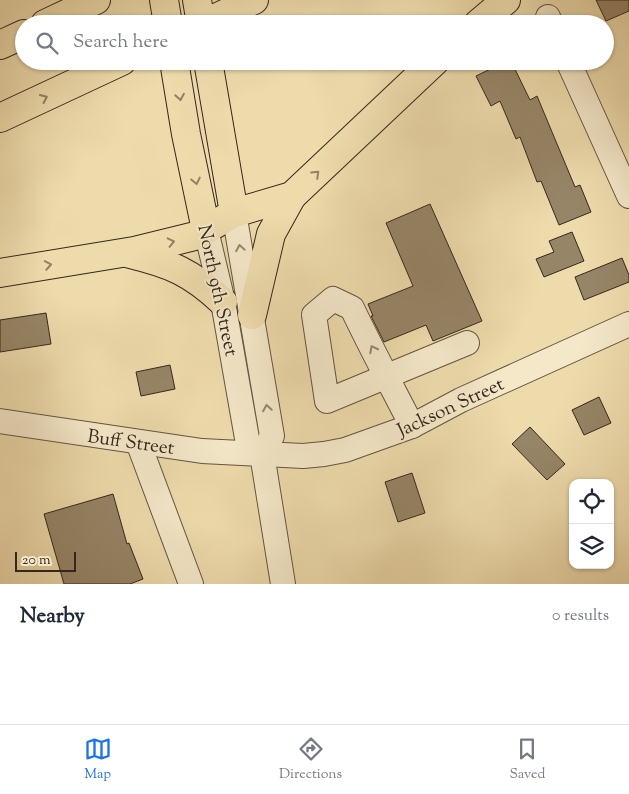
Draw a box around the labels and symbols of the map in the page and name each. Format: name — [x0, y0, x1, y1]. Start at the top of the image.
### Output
one-way arrow — [39, 93, 48, 104]
one-way arrow — [174, 93, 184, 102]
one-way arrow — [310, 171, 319, 180]
one-way arrow — [190, 177, 201, 186]
street label: North 9th Street — [189, 222, 244, 359]
one-way arrow — [167, 237, 176, 248]
one-way arrow — [236, 244, 246, 252]
one-way arrow — [44, 260, 52, 271]
one-way arrow — [369, 345, 379, 354]
street label: Jackson Street — [392, 372, 509, 445]
one-way arrow — [263, 404, 273, 412]
street label: Buff Street — [85, 424, 176, 463]
scale bar — [15, 549, 76, 572]

